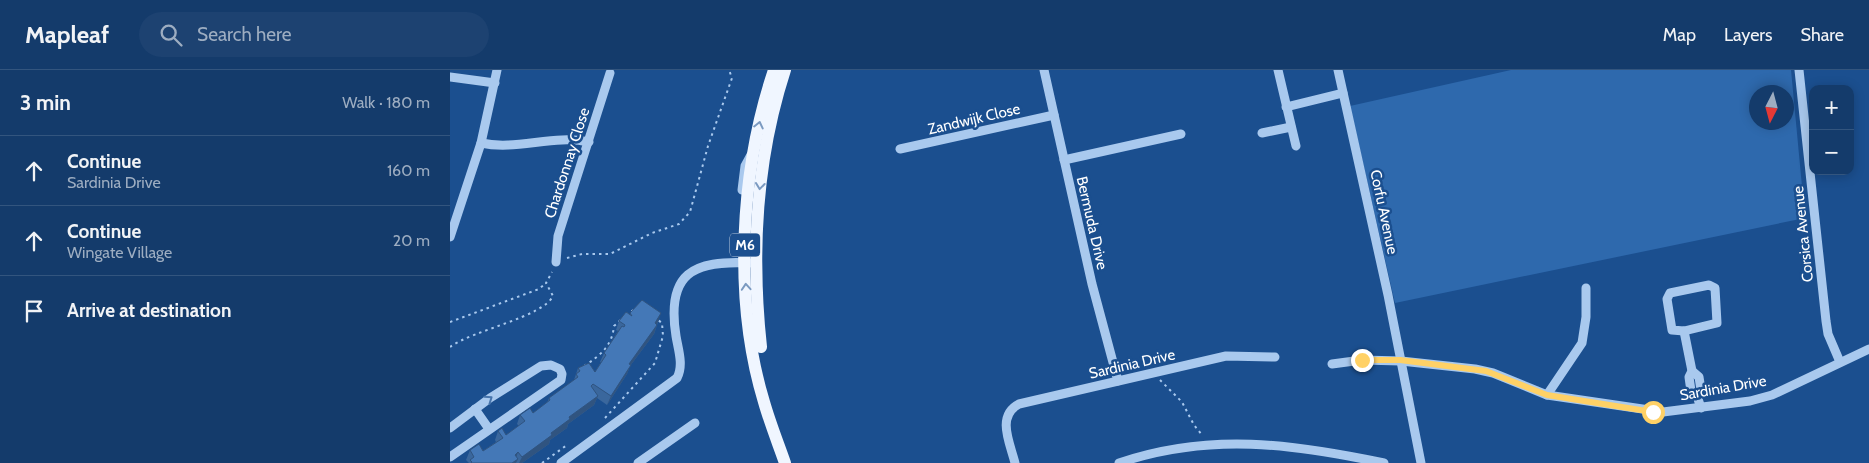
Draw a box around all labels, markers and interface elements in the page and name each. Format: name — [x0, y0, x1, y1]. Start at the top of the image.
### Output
search box — [139, 12, 489, 57]
text: Mapleaf — [25, 20, 109, 49]
icon: search — [157, 21, 185, 49]
text: Search here — [197, 23, 291, 46]
text: Map — [1663, 24, 1696, 46]
text: Layers — [1724, 24, 1773, 46]
text: Share — [1801, 24, 1844, 46]
north arrow — [1749, 85, 1794, 130]
map controls — [1809, 85, 1854, 175]
button: + — [1809, 85, 1854, 130]
text: 3 min — [20, 90, 71, 115]
text: Walk · 180 m — [342, 93, 430, 112]
street label: Zandwijk Close — [926, 100, 1022, 138]
street label: Chardonnay Close — [541, 105, 593, 221]
one-way arrow — [753, 121, 764, 130]
button: − — [1809, 130, 1854, 175]
text: Continue — [67, 150, 141, 173]
icon: ahead — [20, 157, 48, 185]
text: 160 m — [387, 161, 430, 180]
street label: Corfu Avenue — [1366, 168, 1402, 256]
text: Sardinia Drive — [67, 173, 161, 192]
street label: Bermuda Drive — [1073, 175, 1112, 272]
one-way arrow — [756, 182, 766, 190]
street label: Corsica Avenue — [1789, 185, 1817, 283]
text: Continue — [67, 220, 141, 243]
icon: ahead — [20, 227, 48, 255]
text: 20 m — [393, 231, 430, 250]
road number: M6 — [730, 234, 760, 256]
text: Wingate Village — [67, 243, 172, 262]
one-way arrow — [741, 282, 752, 290]
icon: arrive — [20, 297, 48, 325]
text: Arrive at destination — [67, 299, 231, 322]
street label: Sardinia Drive — [1087, 345, 1177, 383]
route end — [1351, 349, 1374, 372]
street label: Sardinia Drive — [1678, 371, 1768, 404]
one-way arrow — [483, 396, 493, 405]
route start — [1642, 401, 1665, 424]

